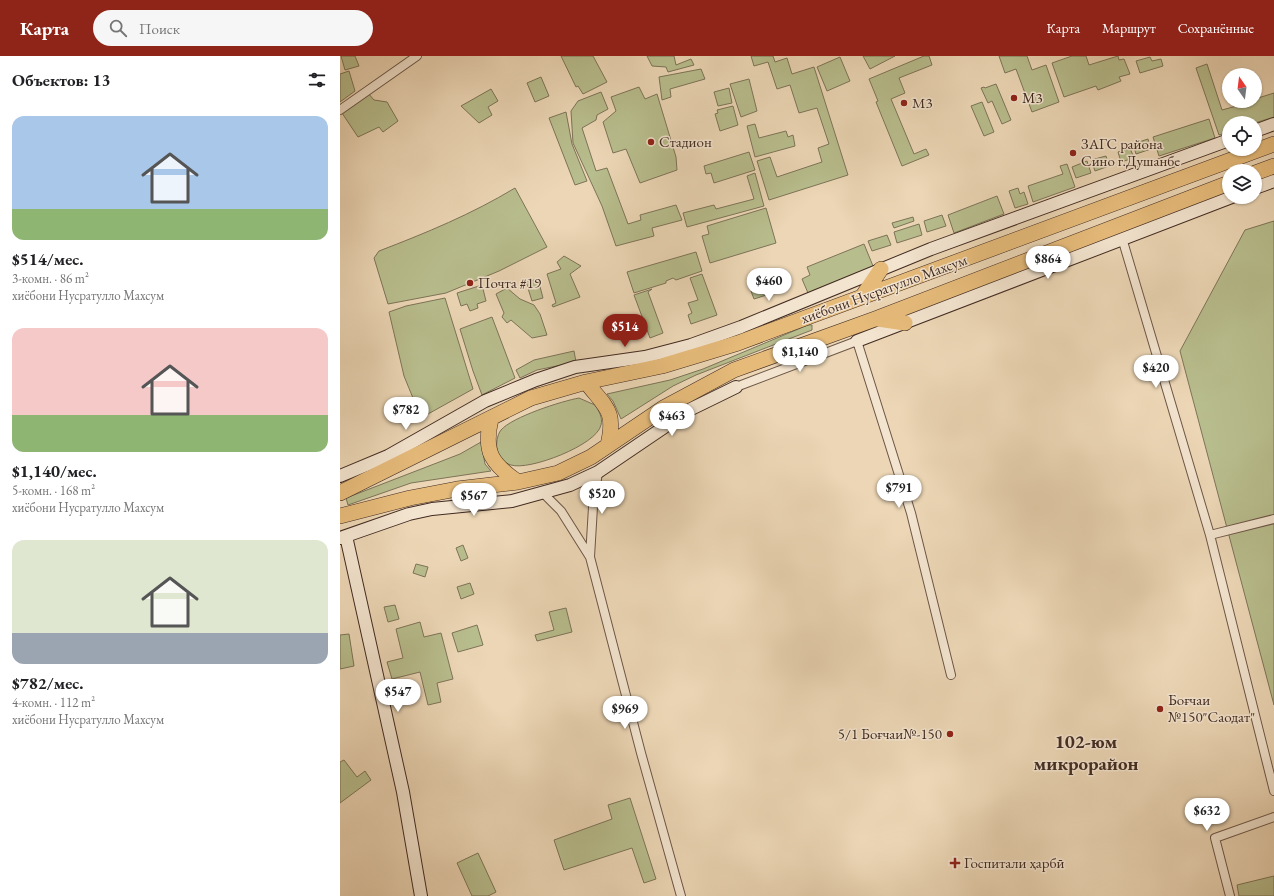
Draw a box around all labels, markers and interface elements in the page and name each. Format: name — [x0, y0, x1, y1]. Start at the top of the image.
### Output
search box — [93, 10, 373, 46]
text: Карта — [20, 16, 69, 41]
icon: search — [107, 17, 129, 39]
text: Поиск — [139, 19, 180, 38]
text: Карта — [1047, 19, 1080, 37]
text: Маршрут — [1102, 19, 1156, 37]
text: Сохранённые — [1178, 19, 1254, 37]
north arrow — [1222, 68, 1262, 108]
map controls — [1222, 68, 1262, 204]
text: Объектов: 13 — [12, 69, 111, 91]
icon: filters — [306, 69, 328, 91]
place label: М3 — [1022, 88, 1043, 107]
place label: M3 — [912, 93, 933, 112]
marker: М3 — [1009, 93, 1019, 103]
marker: M3 — [899, 98, 909, 108]
button: locate — [1222, 116, 1262, 156]
place label: Стадион — [659, 132, 712, 151]
place label: ЗАГС района Сино г.Душанбе — [1081, 134, 1180, 170]
marker: Стадион — [646, 137, 656, 147]
icon: home — [134, 142, 206, 214]
marker: ЗАГС района Сино г.Душанбе — [1068, 148, 1078, 158]
button: layers — [1222, 164, 1262, 204]
pin: $864 — [1024, 246, 1072, 280]
text: $514/мес. — [12, 248, 83, 270]
street label: хиёбони Нусратулло Махсум — [798, 249, 970, 327]
text: $864 — [1035, 250, 1061, 267]
pin: $460 — [745, 268, 793, 302]
text: 3-комн. · 86 m² — [12, 270, 89, 287]
text: $460 — [756, 272, 782, 289]
place label: Почта #19 — [478, 273, 541, 292]
marker: Почта #19 — [465, 278, 475, 288]
text: хиёбони Нусратулло Махсум — [12, 287, 164, 304]
pin: $514 — [601, 314, 649, 348]
text: $514 — [612, 318, 638, 335]
pin: $1,140 — [767, 339, 833, 373]
text: $1,140 — [782, 343, 818, 360]
icon: home — [134, 354, 206, 426]
pin: $420 — [1132, 355, 1180, 389]
text: $420 — [1143, 359, 1169, 376]
pin: $782 — [382, 397, 430, 431]
text: $782 — [393, 401, 419, 418]
pin: $463 — [648, 403, 696, 437]
text: $463 — [659, 407, 685, 424]
text: $1,140/мес. — [12, 460, 97, 482]
pin: $791 — [875, 475, 923, 509]
text: $791 — [886, 479, 912, 496]
pin: $520 — [578, 481, 626, 515]
text: 5-комн. · 168 m² — [12, 482, 95, 499]
pin: $567 — [450, 483, 498, 517]
text: $520 — [589, 485, 615, 502]
text: $567 — [461, 487, 487, 504]
text: хиёбони Нусратулло Махсум — [12, 499, 164, 516]
icon: home — [134, 566, 206, 638]
text: $782/мес. — [12, 672, 83, 694]
pin: $547 — [374, 679, 422, 713]
text: $547 — [385, 683, 411, 700]
place label: Боғчаи №150"Саодат" — [1168, 690, 1255, 726]
text: 4-комн. · 112 m² — [12, 694, 95, 711]
pin: $969 — [601, 696, 649, 730]
text: $969 — [612, 700, 638, 717]
marker: Боғчаи №150"Саодат" — [1155, 704, 1165, 714]
text: хиёбони Нусратулло Махсум — [12, 711, 164, 728]
place label: 5/1 Боғчаи№-150 — [838, 724, 942, 743]
marker: 5/1 Боғчаи№-150 — [945, 729, 955, 739]
district label: 102-юм микрорайон — [1034, 729, 1138, 776]
pin: $632 — [1183, 798, 1231, 832]
text: $632 — [1194, 802, 1220, 819]
place label: Госпитали ҳарбӣ — [964, 853, 1065, 872]
marker: Госпитали ҳарбӣ — [949, 857, 961, 869]

